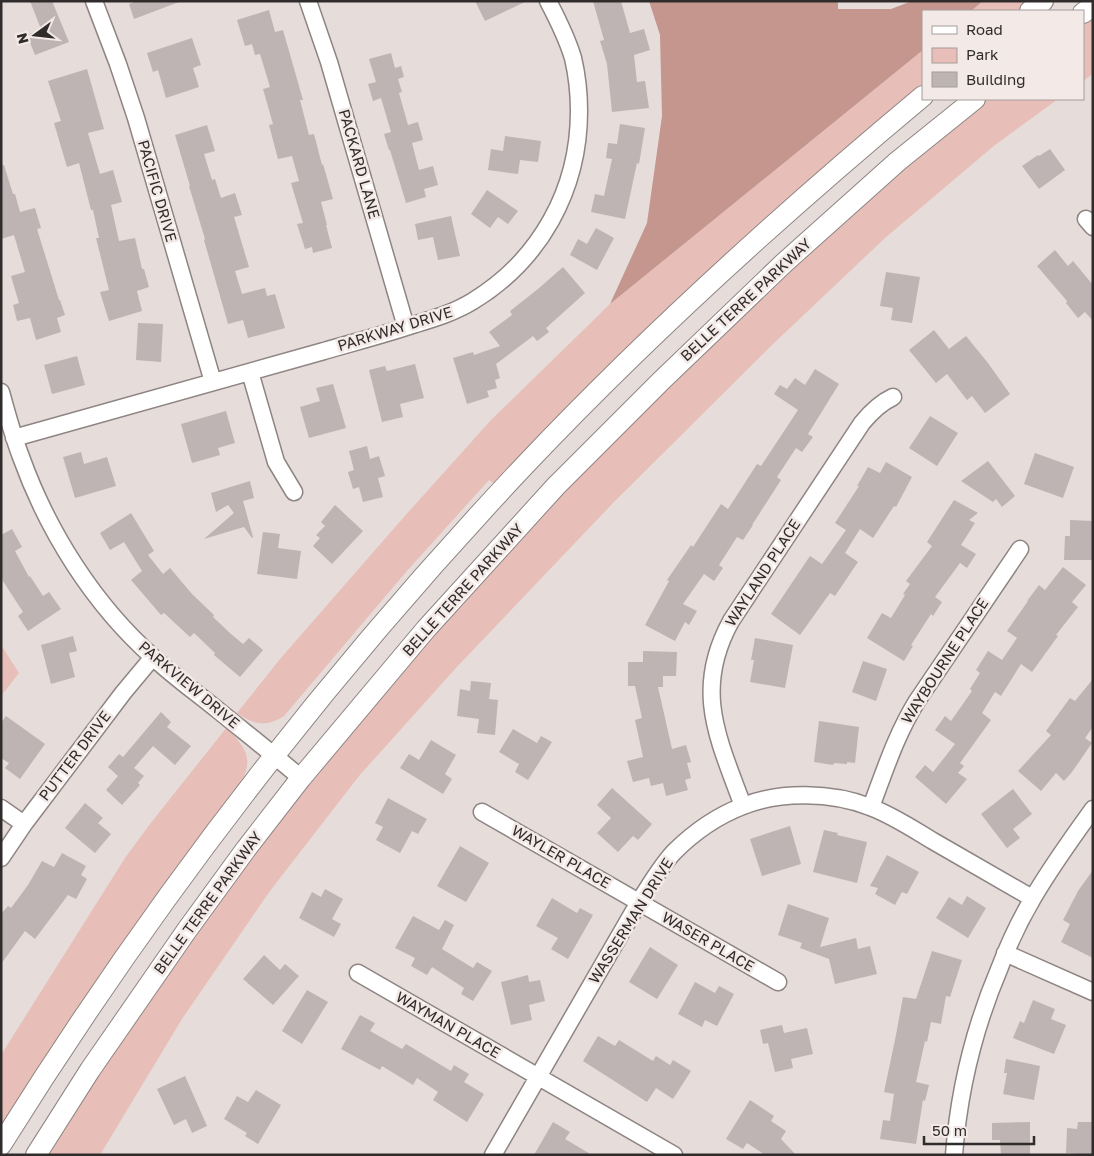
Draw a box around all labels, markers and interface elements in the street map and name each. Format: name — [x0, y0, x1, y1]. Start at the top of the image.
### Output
north arrow — [10, 10, 60, 60]
legend — [922, 10, 1084, 100]
text: Road — [966, 20, 1003, 38]
text: N — [12, 31, 32, 46]
text: Park — [966, 45, 999, 63]
text: Building — [966, 70, 1026, 88]
street label: PACKARD LANE — [336, 107, 384, 221]
street label: PACIFIC DRIVE — [135, 138, 181, 244]
street label: BELLE TERRE PARKWAY — [676, 234, 815, 364]
street label: PARKWAY DRIVE — [335, 302, 454, 354]
street label: WAYLAND PLACE — [721, 515, 804, 629]
street label: BELLE TERRE PARKWAY — [398, 519, 527, 659]
street label: WAYBOURNE PLACE — [897, 594, 991, 727]
street label: PARKVIEW DRIVE — [136, 637, 244, 732]
street label: PUTTER DRIVE — [35, 707, 114, 804]
street label: WAYLER PLACE — [509, 821, 614, 892]
street label: BELLE TERRE PARKWAY — [149, 827, 265, 977]
street label: WASSERMAN DRIVE — [584, 854, 676, 987]
street label: WASER PLACE — [659, 907, 758, 975]
street label: WAYMAN PLACE — [393, 987, 504, 1061]
scale bar — [924, 1114, 1034, 1146]
text: 50 m — [932, 1121, 967, 1139]

